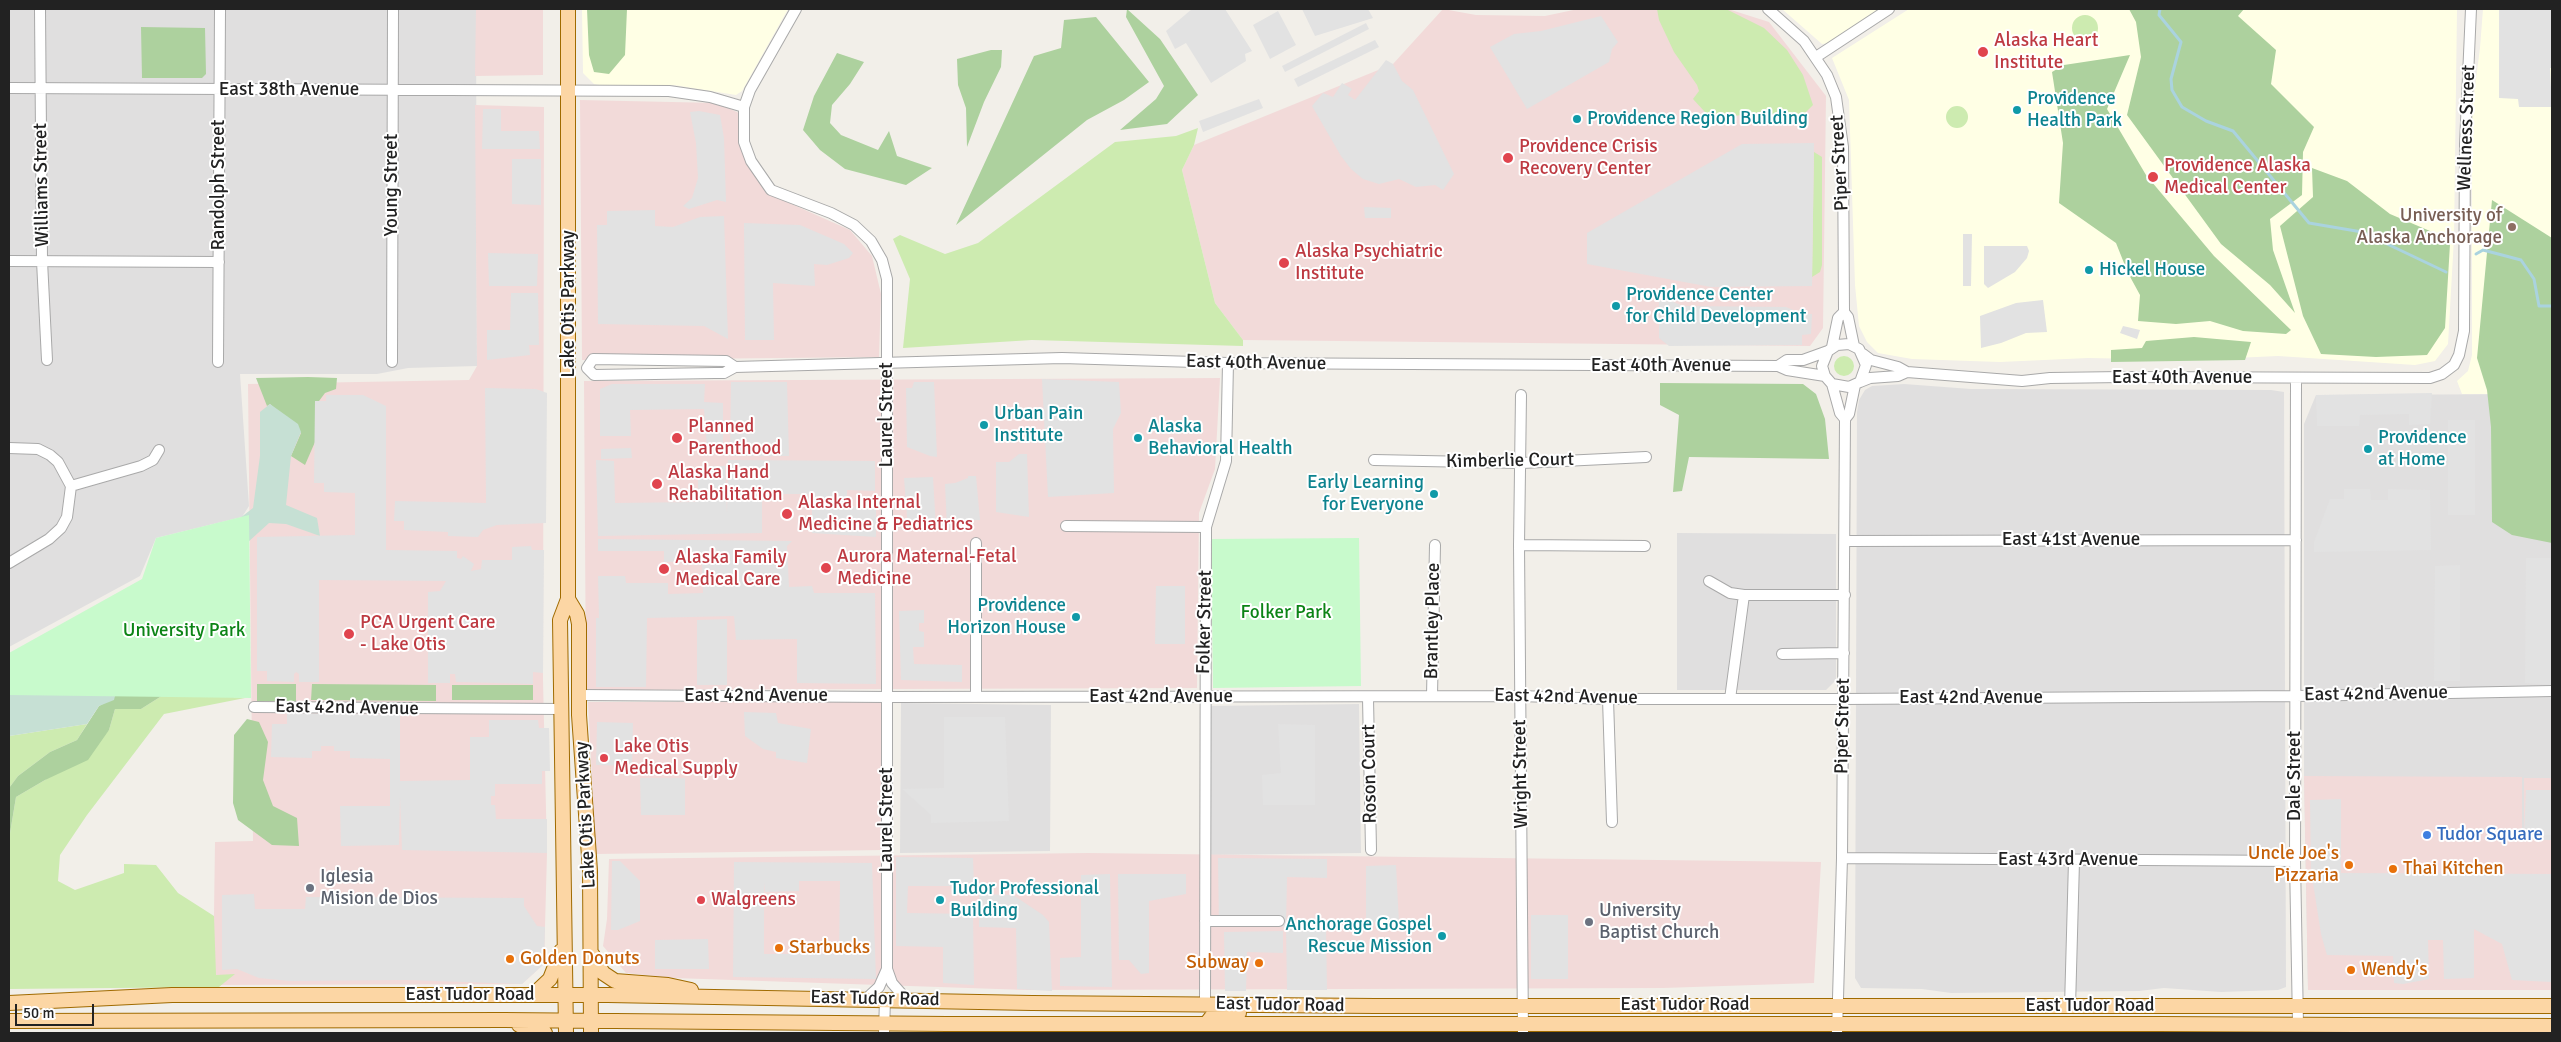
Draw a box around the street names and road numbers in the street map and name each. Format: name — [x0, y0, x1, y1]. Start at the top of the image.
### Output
street label: Wellness Street — [2453, 65, 2481, 191]
street label: East 38th Avenue — [219, 79, 359, 101]
street label: Piper Street — [1826, 114, 1854, 212]
street label: Randolph Street — [208, 120, 230, 250]
street label: Williams Street — [30, 123, 54, 247]
street label: Young Street — [381, 134, 403, 236]
street label: Lake Otis Parkway — [558, 230, 580, 378]
street label: East 40th Avenue — [1186, 350, 1326, 376]
street label: East 40th Avenue — [1591, 355, 1731, 377]
street label: Laurel Street — [876, 362, 898, 468]
street label: East 40th Avenue — [2112, 367, 2252, 389]
street label: Kimberlie Court — [1446, 448, 1574, 474]
street label: East 41st Avenue — [2002, 529, 2140, 551]
street label: Brantley Place — [1421, 562, 1445, 680]
street label: Folker Street — [1193, 570, 1217, 674]
street label: Piper Street — [1831, 678, 1855, 774]
street label: East 42nd Avenue — [2304, 681, 2448, 707]
street label: East 42nd Avenue — [1494, 684, 1638, 710]
street label: East 42nd Avenue — [684, 685, 828, 707]
street label: East 42nd Avenue — [1089, 686, 1233, 708]
street label: East 42nd Avenue — [1899, 687, 2043, 709]
street label: East 42nd Avenue — [275, 695, 419, 721]
street label: Wright Street — [1509, 719, 1533, 829]
street label: Roson Court — [1358, 724, 1382, 824]
street label: Dale Street — [2284, 731, 2306, 821]
street label: Lake Otis Parkway — [571, 741, 601, 889]
street label: Laurel Street — [876, 767, 898, 873]
street label: East 43rd Avenue — [1998, 849, 2138, 871]
street label: East Tudor Road — [405, 984, 535, 1006]
street label: East Tudor Road — [810, 986, 940, 1012]
street label: East Tudor Road — [1215, 992, 1345, 1018]
street label: East Tudor Road — [1620, 994, 1750, 1016]
street label: East Tudor Road — [2025, 995, 2155, 1017]

